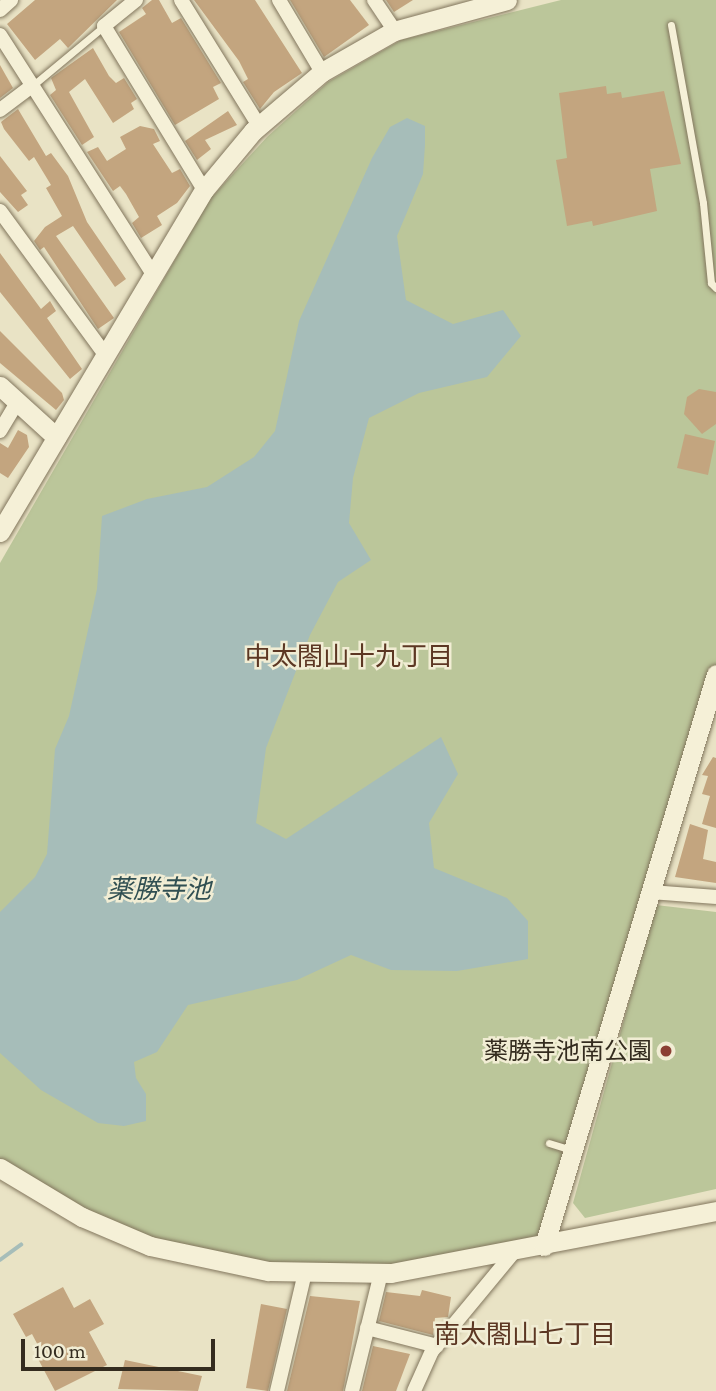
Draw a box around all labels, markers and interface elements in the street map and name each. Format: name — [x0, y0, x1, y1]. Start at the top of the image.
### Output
district label: 中太閤山十九丁目 — [245, 641, 453, 673]
water label: 薬勝寺池 — [107, 874, 211, 906]
place label: 薬勝寺池南公園 — [484, 1037, 652, 1065]
marker: 薬勝寺池南公園 — [658, 1043, 674, 1059]
district label: 南太閤山七丁目 — [434, 1319, 616, 1351]
scale bar — [24, 1324, 219, 1368]
text: 100 m — [34, 1339, 86, 1363]

